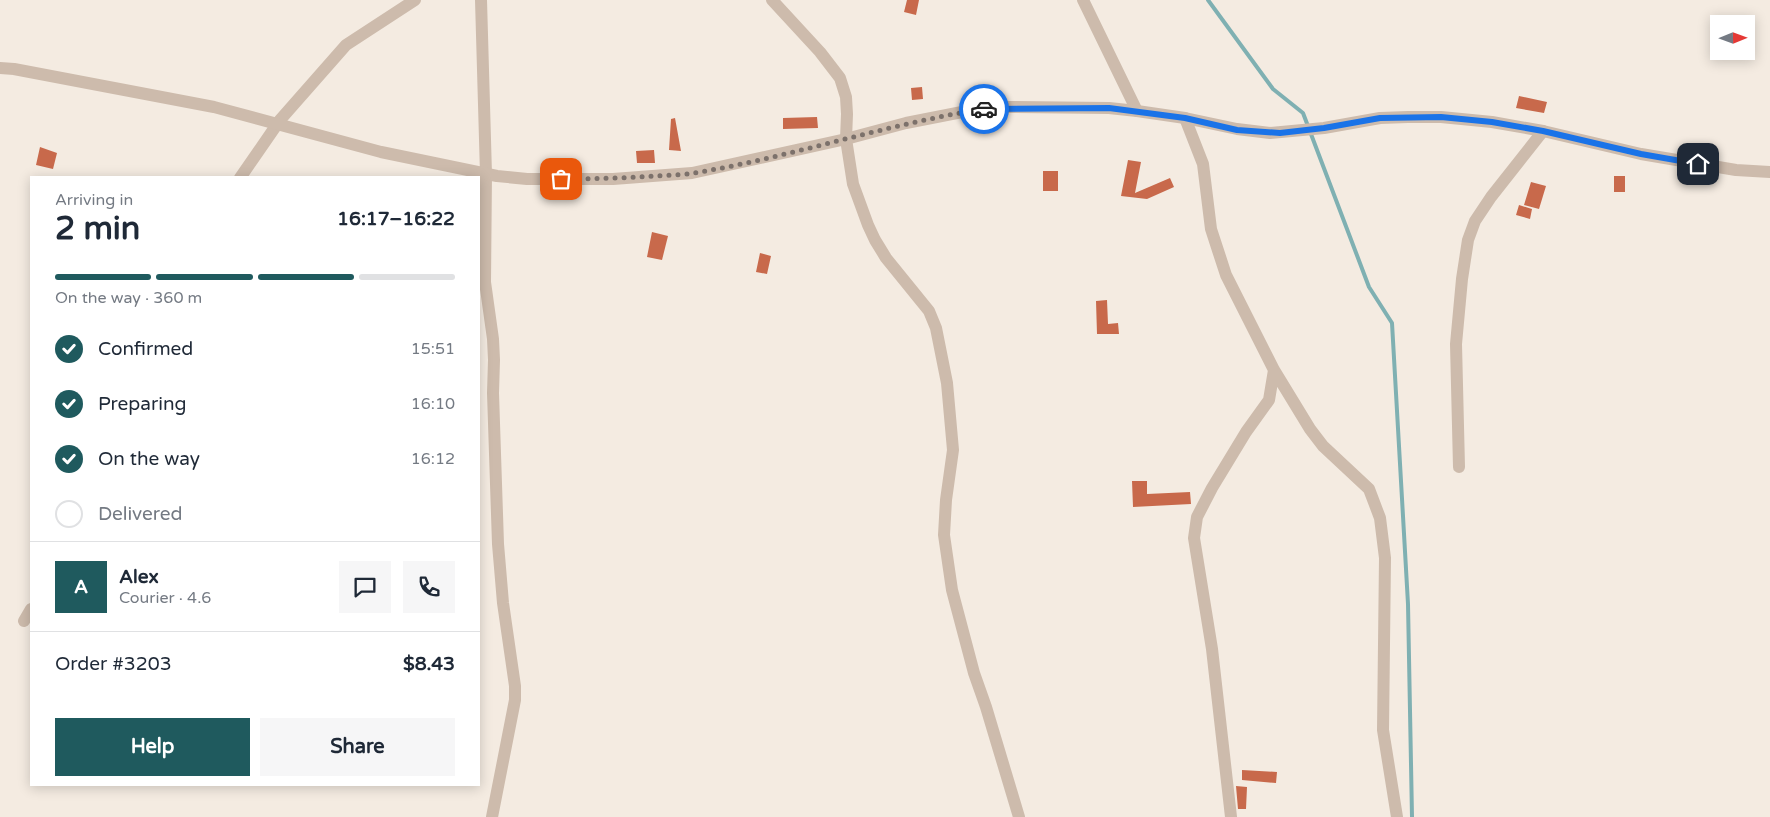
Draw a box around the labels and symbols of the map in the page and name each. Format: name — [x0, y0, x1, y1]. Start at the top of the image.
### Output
north arrow — [1710, 15, 1755, 60]
courier — [959, 84, 1009, 134]
pin — [1677, 143, 1719, 185]
pin — [540, 158, 582, 200]

